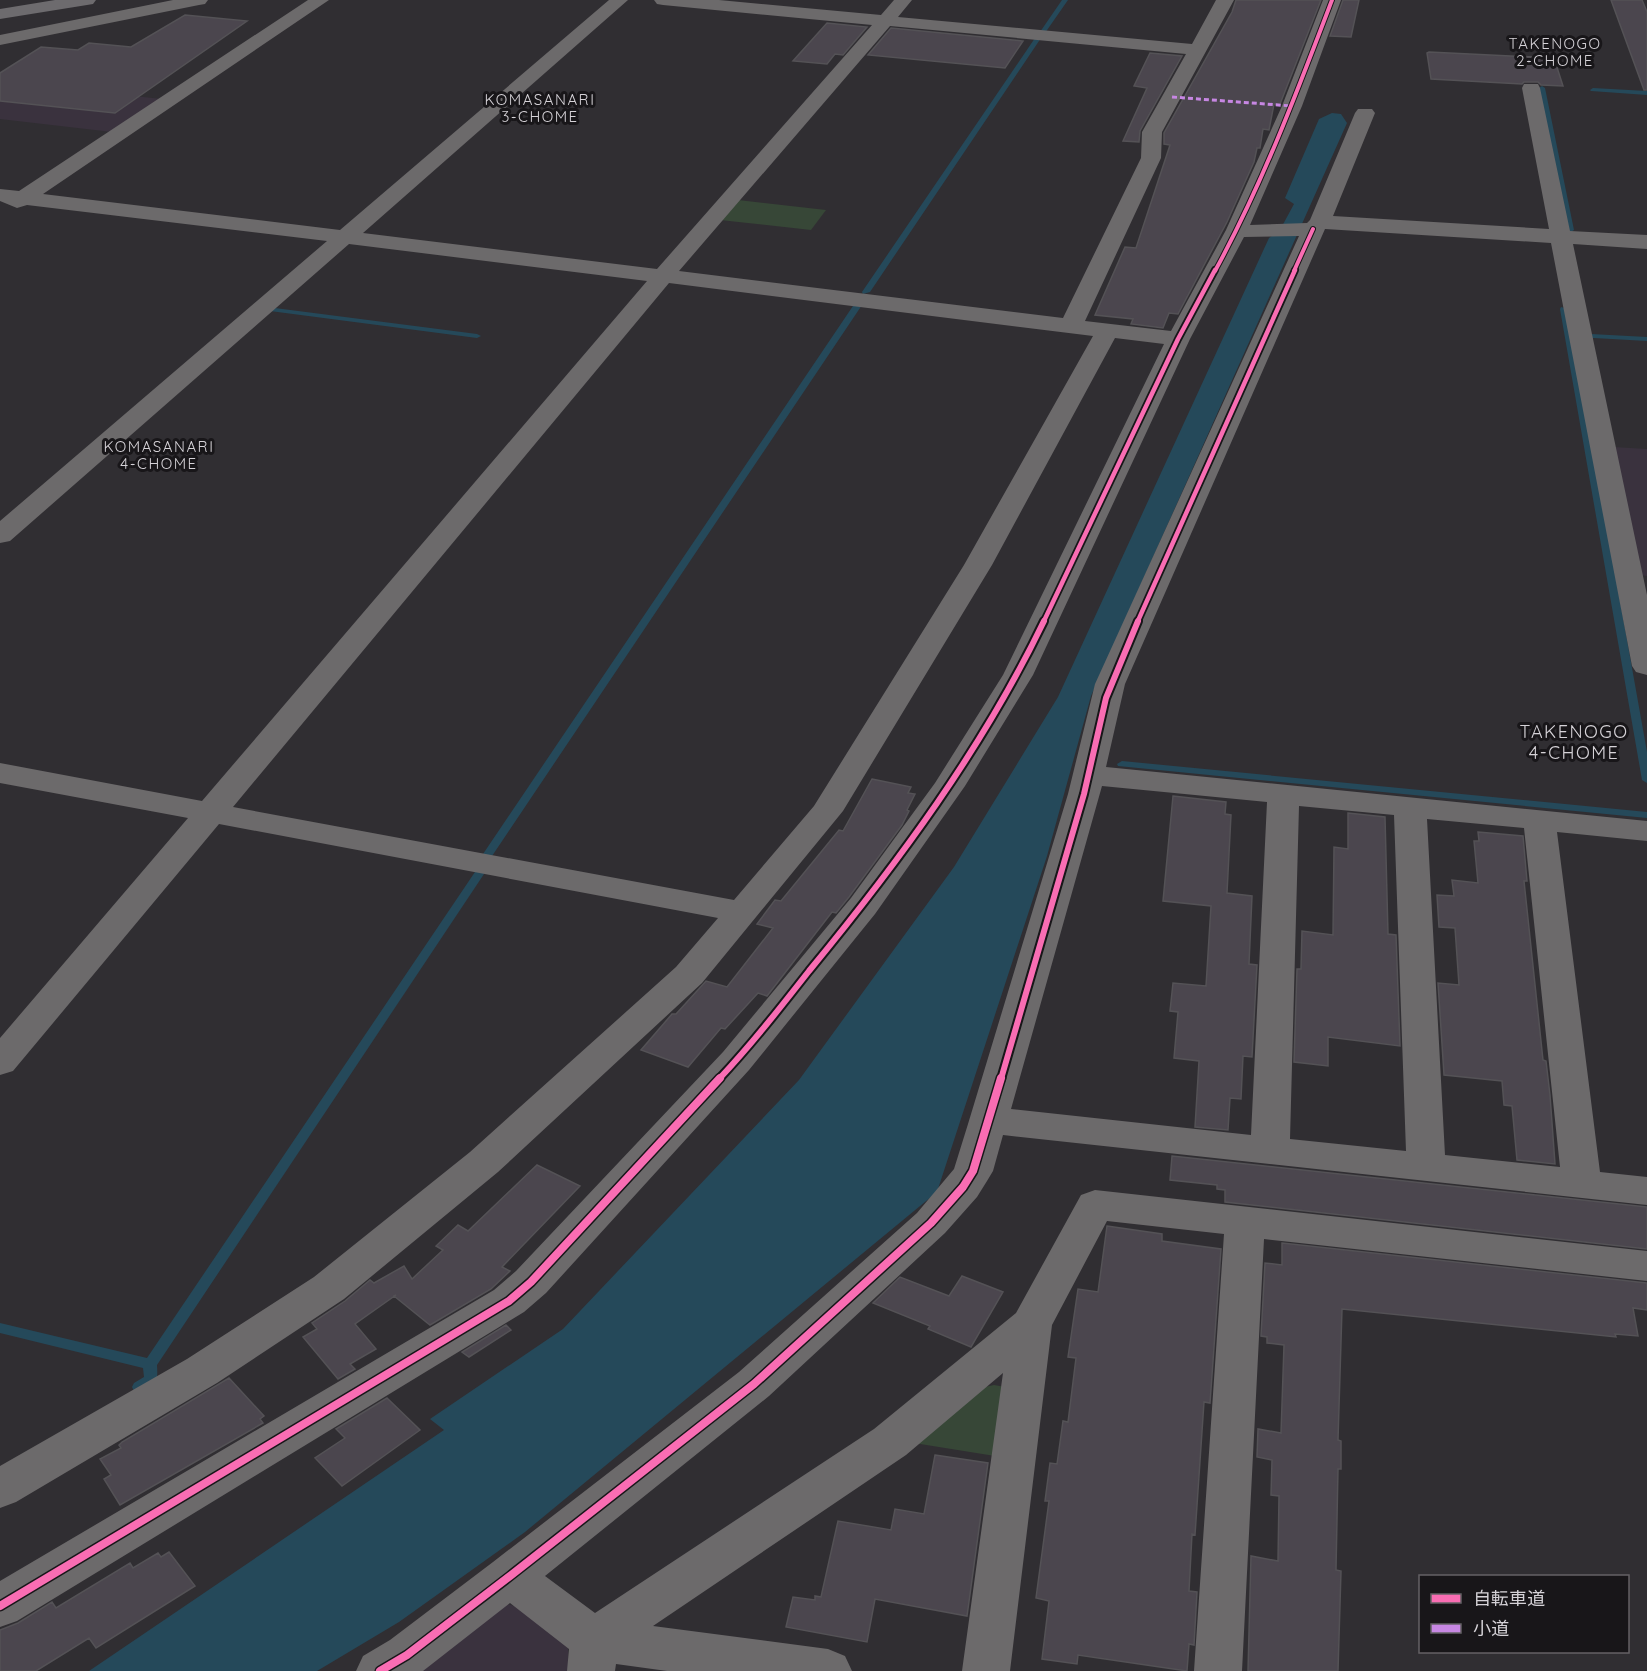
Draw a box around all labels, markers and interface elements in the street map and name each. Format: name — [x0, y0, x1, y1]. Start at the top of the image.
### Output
district label: TAKENOGO 2-CHOME — [1509, 34, 1602, 70]
district label: KOMASANARI 3-CHOME — [485, 90, 595, 126]
district label: KOMASANARI 4-CHOME — [104, 437, 214, 473]
district label: TAKENOGO 4-CHOME — [1519, 720, 1629, 764]
legend — [1419, 1575, 1629, 1653]
text: 自転車道 — [1473, 1587, 1545, 1610]
text: 小道 — [1473, 1617, 1509, 1640]

